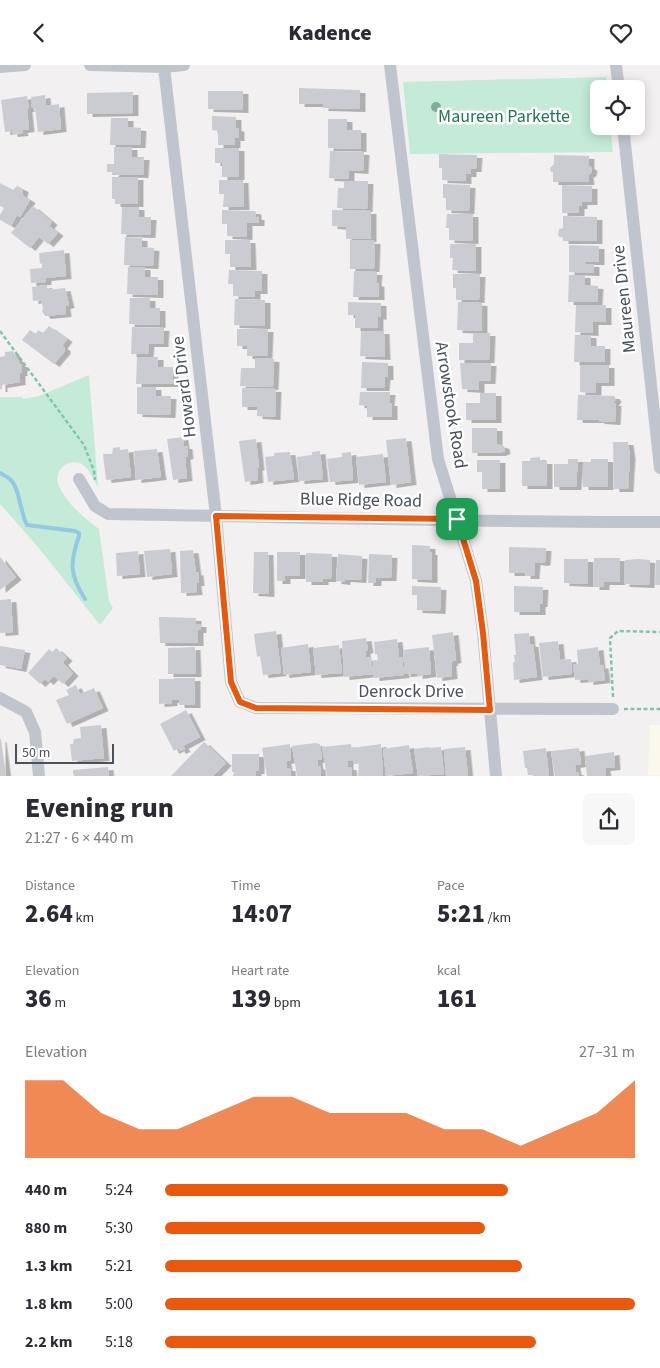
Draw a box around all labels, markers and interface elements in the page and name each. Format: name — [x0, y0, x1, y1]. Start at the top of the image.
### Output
text: Kadence — [288, 17, 372, 49]
icon: back — [25, 19, 53, 47]
icon: heart — [607, 19, 635, 47]
map controls — [590, 80, 645, 135]
button: locate — [590, 80, 645, 135]
park label: Maureen Parkette — [438, 104, 570, 129]
street label: Maureen Drive — [606, 244, 642, 354]
street label: Howard Drive — [165, 335, 203, 439]
street label: Arrowstook Road — [429, 340, 473, 470]
street label: Blue Ridge Road — [300, 486, 422, 514]
pin — [436, 498, 478, 540]
icon: arrive — [443, 505, 471, 533]
street label: Denrock Drive — [358, 679, 464, 704]
scale bar — [15, 741, 114, 764]
text: 50 m — [22, 743, 50, 763]
text: Evening run — [25, 788, 174, 828]
button: share — [583, 793, 635, 845]
text: 21:27 · 6 × 440 m — [25, 827, 134, 849]
text: Distance — [25, 876, 75, 896]
text: Time — [231, 876, 261, 896]
text: Pace — [437, 876, 464, 896]
text: 2.64 — [25, 896, 73, 932]
text: 14:07 — [231, 896, 292, 932]
text: 5:21 — [437, 896, 485, 932]
text: km — [73, 908, 94, 928]
text: /km — [485, 908, 511, 928]
text: Elevation — [25, 961, 80, 981]
text: Heart rate — [231, 961, 289, 981]
text: kcal — [437, 961, 461, 981]
text: 36 — [25, 981, 52, 1017]
text: 139 — [231, 981, 271, 1017]
text: 161 — [437, 981, 477, 1017]
text: m — [52, 993, 66, 1013]
text: bpm — [271, 993, 301, 1013]
text: Elevation — [25, 1041, 87, 1063]
text: 27–31 m — [579, 1041, 635, 1063]
text: 440 m — [25, 1179, 67, 1201]
text: 5:24 — [105, 1179, 133, 1201]
text: 880 m — [25, 1217, 67, 1239]
text: 5:30 — [105, 1217, 133, 1239]
text: 1.3 km — [25, 1255, 72, 1277]
text: 5:21 — [105, 1255, 133, 1277]
text: 1.8 km — [25, 1293, 72, 1315]
text: 5:00 — [105, 1293, 133, 1315]
text: 2.2 km — [25, 1331, 72, 1353]
text: 5:18 — [105, 1331, 133, 1353]

